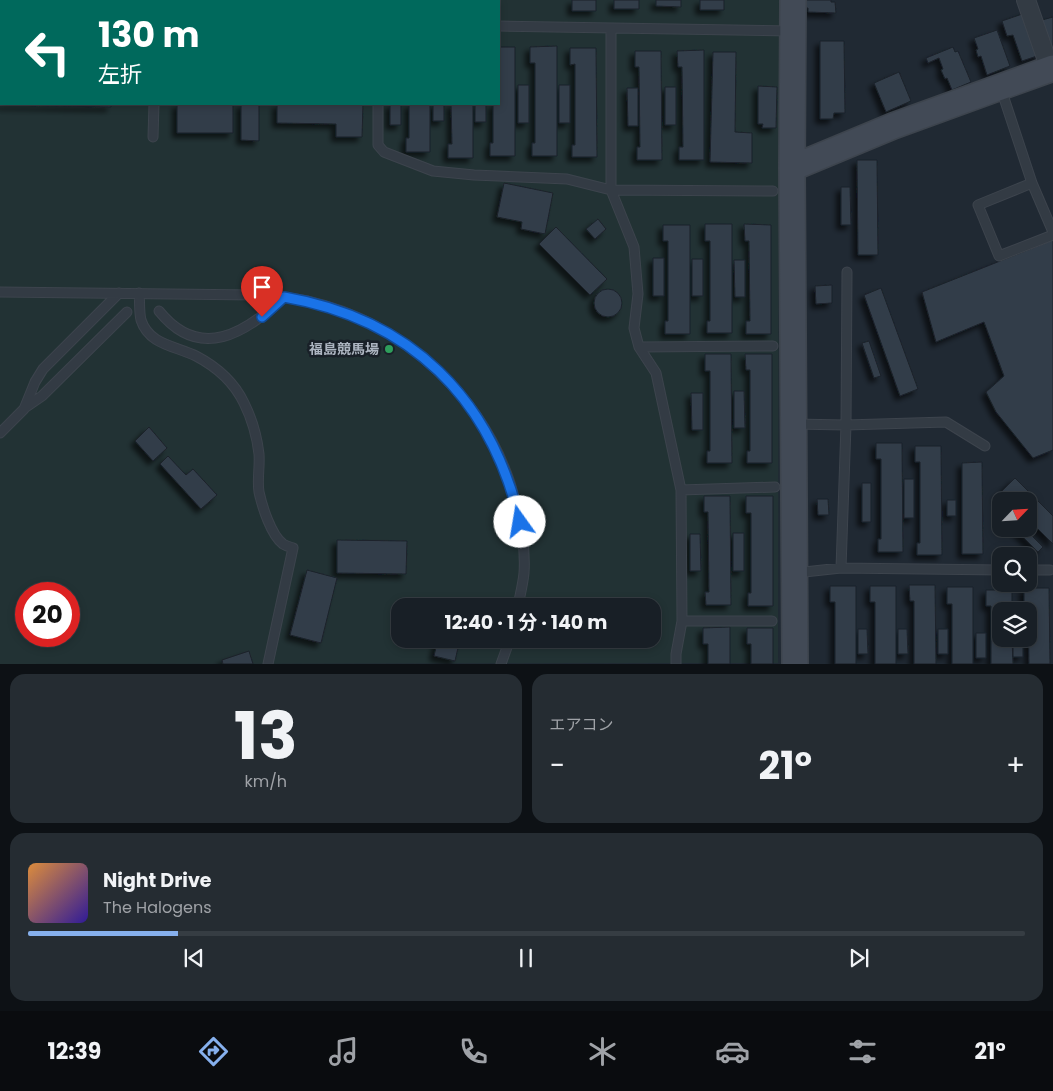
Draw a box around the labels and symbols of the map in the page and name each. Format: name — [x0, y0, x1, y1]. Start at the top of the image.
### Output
pin — [241, 266, 283, 317]
place label: 福島競馬場 — [309, 339, 379, 359]
marker: 福島競馬場 — [383, 343, 395, 355]
north arrow — [992, 492, 1038, 538]
position arrow — [493, 495, 545, 547]
speed limit sign: 20 — [15, 582, 80, 647]

